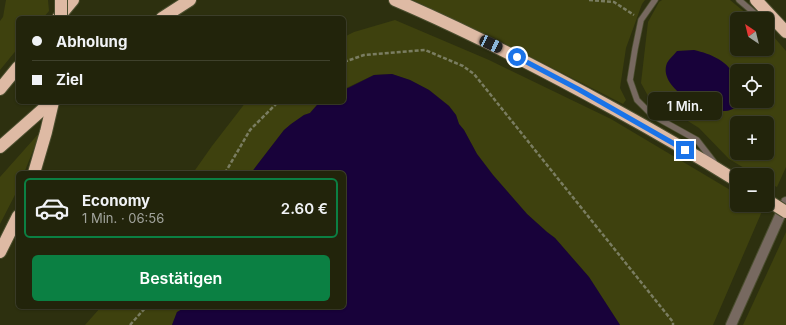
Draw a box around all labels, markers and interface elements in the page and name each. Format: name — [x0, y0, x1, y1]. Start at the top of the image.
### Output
north arrow — [730, 12, 774, 56]
map controls — [730, 12, 774, 212]
text: Abholung — [56, 32, 127, 51]
car — [478, 33, 504, 55]
route start — [508, 48, 526, 66]
button: locate — [730, 64, 774, 108]
text: Ziel — [56, 70, 83, 89]
callout: 1 Min. — [648, 92, 722, 120]
text: 1 Min. — [667, 98, 703, 114]
button: + — [730, 116, 774, 160]
route end — [676, 141, 694, 159]
button: − — [730, 168, 774, 212]
icon: car — [34, 190, 70, 226]
text: Economy — [82, 191, 150, 210]
text: 2.60 € — [281, 199, 328, 218]
text: 1 Min. · 06:56 — [82, 210, 164, 226]
button: Bestätigen — [32, 255, 330, 301]

